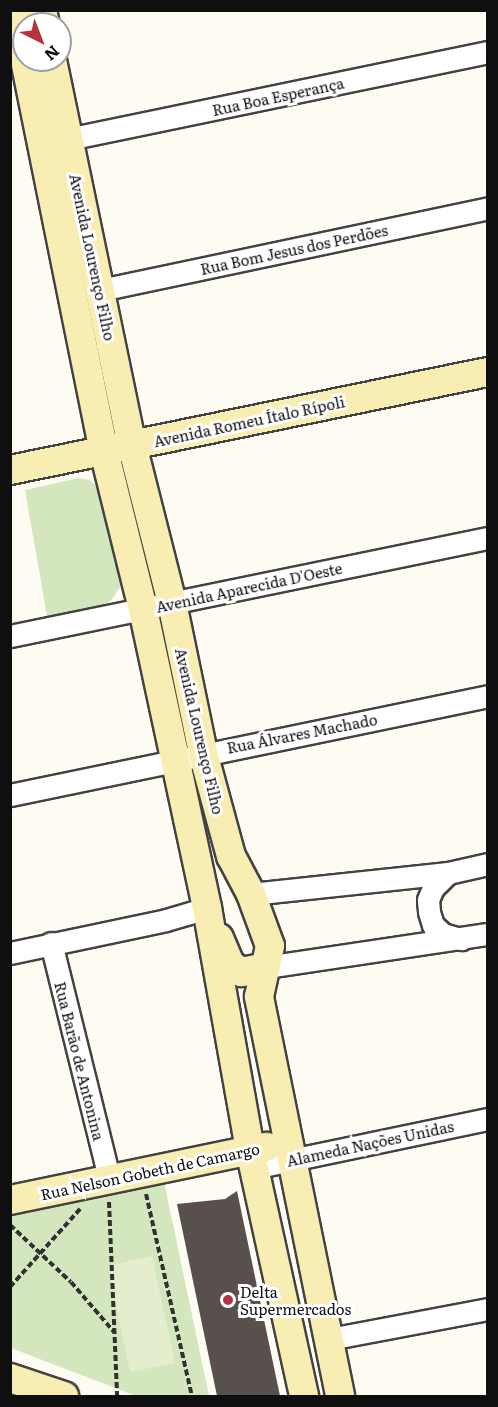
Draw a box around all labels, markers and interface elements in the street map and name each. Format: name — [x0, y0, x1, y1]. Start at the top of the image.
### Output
north arrow — [12, 12, 72, 72]
text: N — [40, 40, 66, 67]
street label: Rua Boa Esperança — [210, 73, 346, 119]
street label: Avenida Lourenço Filho — [67, 172, 119, 342]
street label: Rua Bom Jesus dos Perdões — [199, 220, 389, 278]
street label: Avenida Romeu Ítalo Rípoli — [152, 392, 346, 450]
street label: Avenida Aparecida D'Oeste — [154, 558, 344, 616]
street label: Avenida Lourenço Filho — [172, 646, 228, 816]
street label: Rua Álvares Machado — [225, 710, 379, 756]
street label: Rua Barão de Antonina — [52, 980, 108, 1142]
street label: Alameda Nações Unidas — [285, 1116, 455, 1170]
street label: Rua Nelson Gobeth de Camargo — [39, 1139, 261, 1203]
place label: Delta Supermercados — [240, 1282, 351, 1317]
marker: Delta Supermercados — [221, 1293, 235, 1307]

